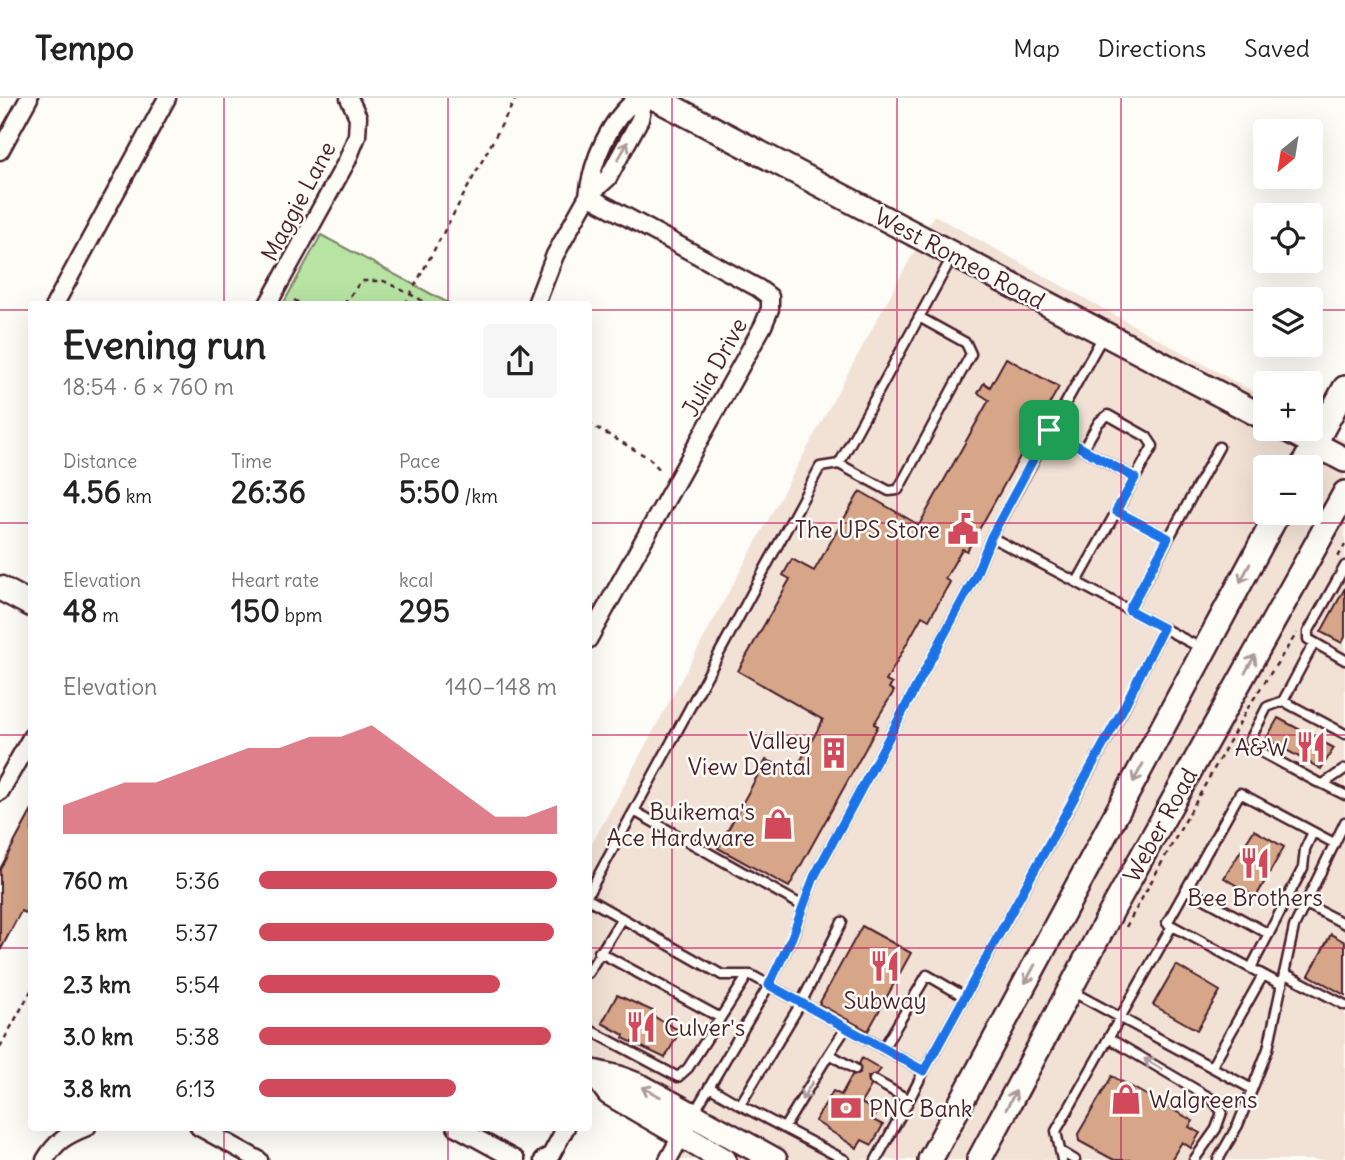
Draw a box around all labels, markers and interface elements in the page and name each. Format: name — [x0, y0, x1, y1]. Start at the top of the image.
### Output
text: Tempo — [35, 27, 134, 69]
text: Map — [1013, 33, 1060, 63]
text: Directions — [1098, 33, 1206, 63]
text: Saved — [1244, 33, 1310, 63]
north arrow — [1253, 119, 1323, 189]
map controls — [1253, 119, 1323, 525]
street label: Maggie Lane — [254, 136, 342, 266]
one-way arrow — [616, 141, 630, 162]
street label: West Romeo Road — [870, 201, 1050, 315]
button: locate — [1253, 203, 1323, 273]
button: layers — [1253, 287, 1323, 357]
street label: Julia Drive — [675, 313, 753, 421]
text: Evening run — [63, 322, 266, 369]
button: share — [483, 324, 557, 398]
button: + — [1253, 371, 1323, 441]
text: 18:54 · 6 × 760 m — [63, 372, 234, 401]
pin — [1019, 400, 1079, 460]
icon: arrive — [1030, 411, 1068, 449]
text: Distance — [63, 449, 137, 473]
text: Time — [231, 449, 272, 473]
text: Pace — [399, 449, 440, 473]
button: − — [1253, 455, 1323, 525]
text: 4.56 — [63, 473, 121, 511]
text: 26:36 — [231, 473, 306, 511]
text: 5:50 — [399, 473, 460, 511]
text: km — [121, 484, 152, 508]
text: /km — [460, 484, 498, 508]
public building icon: The UPS Store — [946, 512, 980, 546]
place label: The UPS Store — [795, 515, 940, 544]
one-way arrow — [1238, 562, 1251, 583]
text: Elevation — [63, 568, 141, 592]
text: Heart rate — [231, 568, 319, 592]
text: kcal — [399, 568, 433, 592]
text: 48 — [63, 592, 98, 630]
text: 150 — [231, 592, 280, 630]
text: 295 — [399, 592, 450, 630]
text: m — [98, 603, 119, 627]
text: bpm — [280, 603, 322, 627]
one-way arrow — [1243, 654, 1257, 674]
text: Elevation — [63, 672, 157, 701]
text: 140–148 m — [445, 672, 557, 701]
place label: Valley View Dental — [688, 726, 811, 781]
restaurant icon: A&W — [1294, 730, 1328, 764]
place label: A&W — [1235, 733, 1288, 762]
building icon: Valley View Dental — [817, 736, 851, 770]
one-way arrow — [1130, 762, 1144, 783]
street label: Weber Road — [1117, 763, 1203, 887]
place label: Buikema's Ace Hardware — [606, 797, 755, 852]
shop icon: Buikema's Ace Hardware — [761, 807, 795, 841]
restaurant icon: Bee Brothers — [1238, 846, 1272, 880]
text: 760 m — [63, 866, 128, 895]
text: 5:36 — [175, 866, 220, 895]
place label: Bee Brothers — [1187, 883, 1323, 912]
text: 1.5 km — [63, 918, 128, 947]
text: 5:37 — [175, 918, 218, 947]
restaurant icon: Subway — [868, 949, 902, 983]
one-way arrow — [1023, 963, 1036, 984]
text: 2.3 km — [63, 970, 131, 999]
text: 5:54 — [175, 970, 220, 999]
place label: Subway — [843, 986, 927, 1015]
restaurant icon: Culver's — [624, 1010, 658, 1044]
place label: Culver's — [664, 1013, 745, 1042]
text: 3.0 km — [63, 1022, 133, 1051]
text: 5:38 — [175, 1022, 220, 1051]
one-way arrow — [1144, 1057, 1164, 1071]
text: 3.8 km — [63, 1074, 131, 1103]
text: 6:13 — [175, 1074, 216, 1103]
one-way arrow — [799, 1081, 813, 1101]
shop icon: Walgreens — [1109, 1082, 1143, 1116]
one-way arrow — [641, 1085, 662, 1099]
place label: Walgreens — [1149, 1085, 1258, 1114]
one-way arrow — [1005, 1090, 1018, 1111]
bank icon: PNC Bank — [829, 1091, 863, 1125]
place label: PNC Bank — [869, 1094, 973, 1123]

